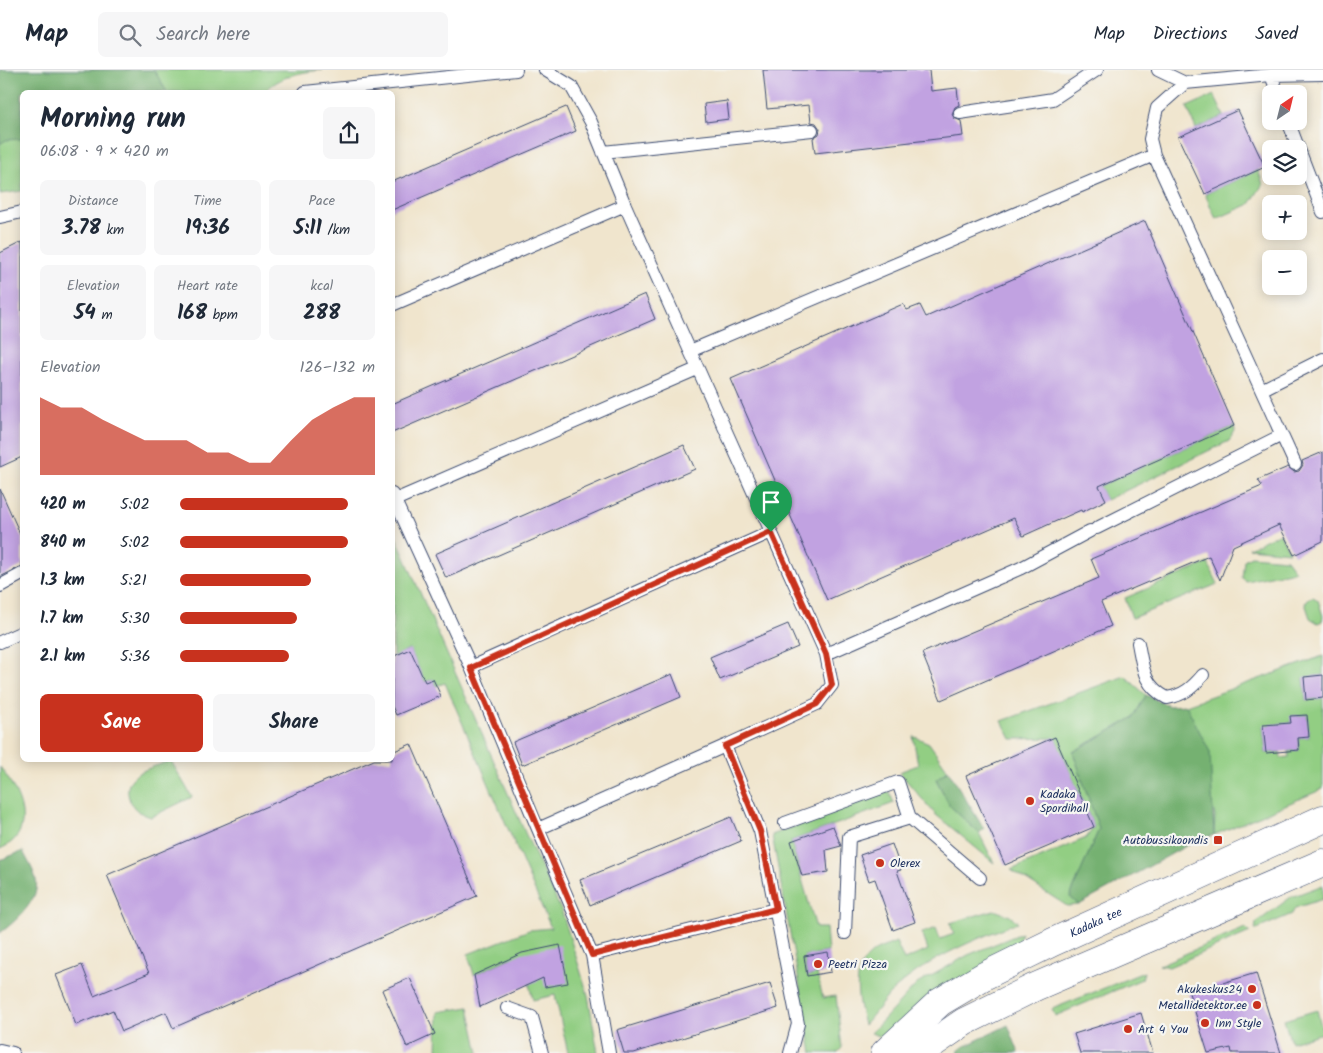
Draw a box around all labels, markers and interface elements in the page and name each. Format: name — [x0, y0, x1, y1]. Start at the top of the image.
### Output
search box — [98, 12, 448, 57]
text: Map — [25, 15, 68, 54]
text: Search here — [156, 20, 250, 50]
text: Map — [1093, 20, 1125, 49]
text: Directions — [1153, 20, 1227, 49]
text: Saved — [1255, 20, 1298, 49]
icon: search — [116, 21, 144, 49]
north arrow — [1262, 85, 1308, 130]
map controls — [1262, 85, 1307, 295]
text: Morning run — [40, 97, 186, 142]
button: share — [323, 107, 375, 159]
text: 06:08 · 9 × 420 m — [40, 139, 169, 164]
button: layers — [1262, 140, 1307, 185]
text: Distance — [68, 190, 118, 212]
text: Time — [193, 190, 222, 212]
text: Pace — [308, 190, 335, 212]
button: + — [1262, 195, 1307, 240]
text: 3.78 — [62, 212, 101, 245]
text: 19:36 — [185, 212, 230, 245]
text: 5:11 — [293, 212, 322, 245]
text: km — [101, 219, 124, 241]
text: /km — [322, 219, 350, 241]
button: − — [1262, 250, 1307, 295]
text: Elevation — [67, 275, 120, 297]
text: Heart rate — [177, 275, 238, 297]
text: kcal — [310, 275, 333, 297]
text: 54 — [74, 297, 96, 330]
text: 168 — [177, 297, 207, 330]
text: 288 — [303, 297, 340, 330]
text: m — [96, 304, 113, 326]
text: bpm — [207, 304, 238, 326]
text: Elevation — [40, 355, 101, 380]
text: 126–132 m — [299, 355, 375, 380]
pin — [750, 481, 792, 532]
icon: arrive — [757, 488, 785, 516]
text: 420 m — [40, 492, 86, 517]
text: 5:02 — [120, 492, 150, 517]
text: 840 m — [40, 530, 86, 555]
text: 5:02 — [120, 530, 150, 555]
text: 1.3 km — [40, 568, 85, 593]
text: 5:21 — [120, 568, 147, 593]
text: 1.7 km — [40, 606, 83, 631]
text: 5:30 — [120, 606, 150, 631]
text: 2.1 km — [40, 644, 85, 669]
text: 5:36 — [120, 644, 151, 669]
button: Save — [40, 694, 203, 752]
button: Share — [213, 694, 375, 752]
place label: Kadaka Spordihall — [1040, 785, 1088, 818]
marker: Kadaka Spordihall — [1024, 795, 1036, 807]
place label: Autobussikoondis — [1123, 831, 1208, 850]
marker: Autobussikoondis — [1212, 834, 1224, 846]
place label: Olerex — [890, 854, 921, 873]
marker: Olerex — [874, 857, 886, 869]
street label: Kadaka tee — [1067, 902, 1126, 943]
place label: Peetri Pizza — [828, 955, 888, 974]
marker: Peetri Pizza — [812, 958, 824, 970]
place label: Akukeskus24 — [1177, 980, 1242, 999]
marker: Akukeskus24 — [1246, 983, 1258, 995]
place label: Metallidetektor.ee — [1158, 996, 1248, 1015]
marker: Metallidetektor.ee — [1251, 999, 1263, 1011]
place label: Inn Style — [1215, 1014, 1262, 1033]
marker: Inn Style — [1199, 1017, 1211, 1029]
place label: Art 4 You — [1138, 1020, 1188, 1039]
marker: Art 4 You — [1122, 1023, 1134, 1035]

